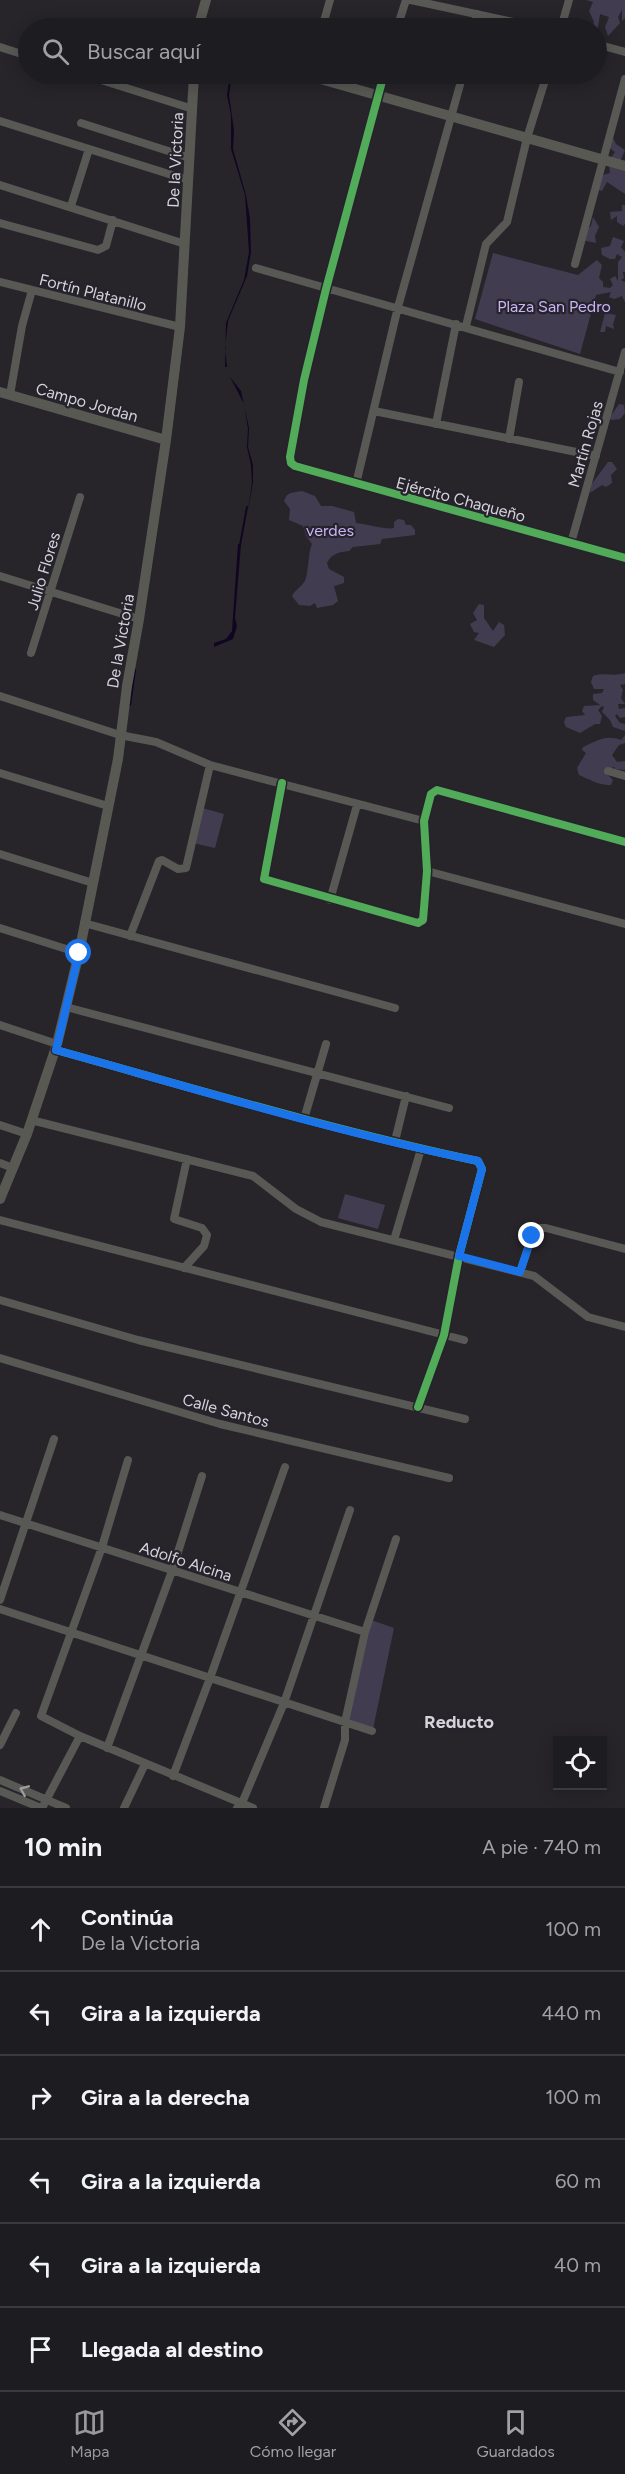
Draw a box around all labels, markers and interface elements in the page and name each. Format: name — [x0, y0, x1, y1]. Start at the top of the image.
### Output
search box — [18, 18, 607, 84]
icon: search — [39, 35, 72, 68]
text: Buscar aquí — [87, 38, 200, 65]
street label: De la Victoria — [164, 112, 187, 208]
street label: Fortín Platanillo — [37, 270, 149, 315]
park label: Plaza San Pedro — [497, 297, 611, 316]
street label: Campo Jordan — [34, 379, 140, 426]
street label: Martín Rojas — [564, 399, 607, 490]
street label: Ejército Chaqueño — [394, 473, 528, 526]
park label: verdes — [306, 521, 354, 540]
street label: Julio Flores — [23, 530, 64, 613]
street label: De la Victoria — [103, 592, 138, 690]
route start — [65, 939, 91, 965]
route end — [518, 1222, 544, 1248]
street label: Calle Santos — [180, 1390, 271, 1431]
street label: Adolfo Alcina — [137, 1538, 234, 1585]
district label: Reducto — [424, 1711, 494, 1733]
map controls — [553, 1736, 607, 1790]
button: locate — [553, 1736, 607, 1790]
one-way arrow — [19, 1785, 30, 1797]
text: 10 min — [24, 1831, 102, 1863]
text: A pie · 740 m — [482, 1835, 601, 1859]
text: Continúa — [81, 1904, 174, 1931]
icon: ahead — [24, 1913, 57, 1946]
text: 100 m — [545, 1917, 601, 1941]
text: De la Victoria — [81, 1931, 200, 1955]
icon: left — [24, 1997, 57, 2030]
text: Gira a la izquierda — [81, 2000, 261, 2027]
text: 440 m — [541, 2001, 601, 2025]
icon: right — [24, 2081, 57, 2114]
text: Gira a la derecha — [81, 2084, 250, 2111]
text: 100 m — [545, 2085, 601, 2109]
icon: left — [24, 2165, 57, 2198]
text: Gira a la izquierda — [81, 2168, 261, 2195]
text: 60 m — [555, 2169, 601, 2193]
icon: left — [24, 2249, 57, 2282]
text: Gira a la izquierda — [81, 2252, 261, 2279]
text: 40 m — [554, 2253, 601, 2277]
icon: arrive — [24, 2333, 57, 2366]
text: Llegada al destino — [81, 2336, 263, 2363]
tab: Mapa — [70, 2406, 109, 2461]
tab: Cómo llegar — [250, 2406, 336, 2461]
tab: Guardados — [477, 2406, 555, 2461]

